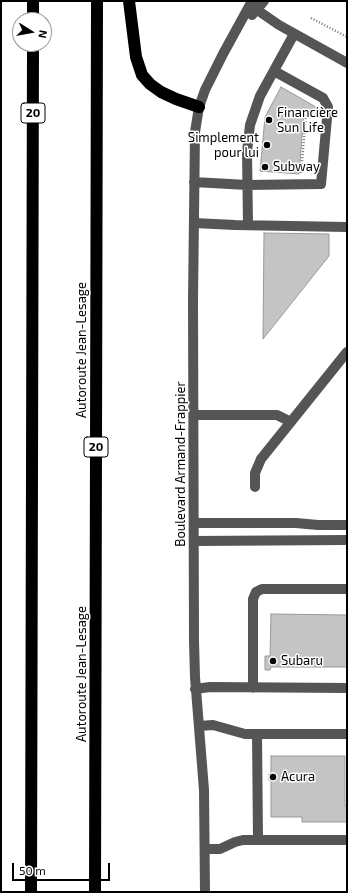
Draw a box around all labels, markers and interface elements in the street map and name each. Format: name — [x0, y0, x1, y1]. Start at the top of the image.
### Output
north arrow — [12, 12, 52, 52]
text: N — [36, 29, 50, 39]
road number: 20 — [21, 103, 45, 123]
place label: Financière Sun Life — [277, 105, 338, 136]
marker: Financière Sun Life — [264, 115, 274, 125]
place label: Simplement pour lui — [188, 130, 259, 161]
marker: Simplement pour lui — [262, 140, 272, 150]
place label: Subway — [273, 159, 320, 175]
marker: Subway — [260, 162, 270, 172]
street label: Autoroute Jean-Lesage — [74, 282, 90, 418]
street label: Boulevard Armand-Frappier — [173, 381, 189, 547]
road number: 20 — [84, 437, 108, 457]
street label: Autoroute Jean-Lesage — [74, 606, 90, 742]
place label: Subaru — [281, 653, 323, 669]
marker: Subaru — [268, 656, 278, 666]
place label: Acura — [281, 769, 315, 785]
marker: Acura — [268, 772, 278, 782]
scale bar — [14, 855, 112, 881]
text: 50 m — [19, 863, 46, 877]

